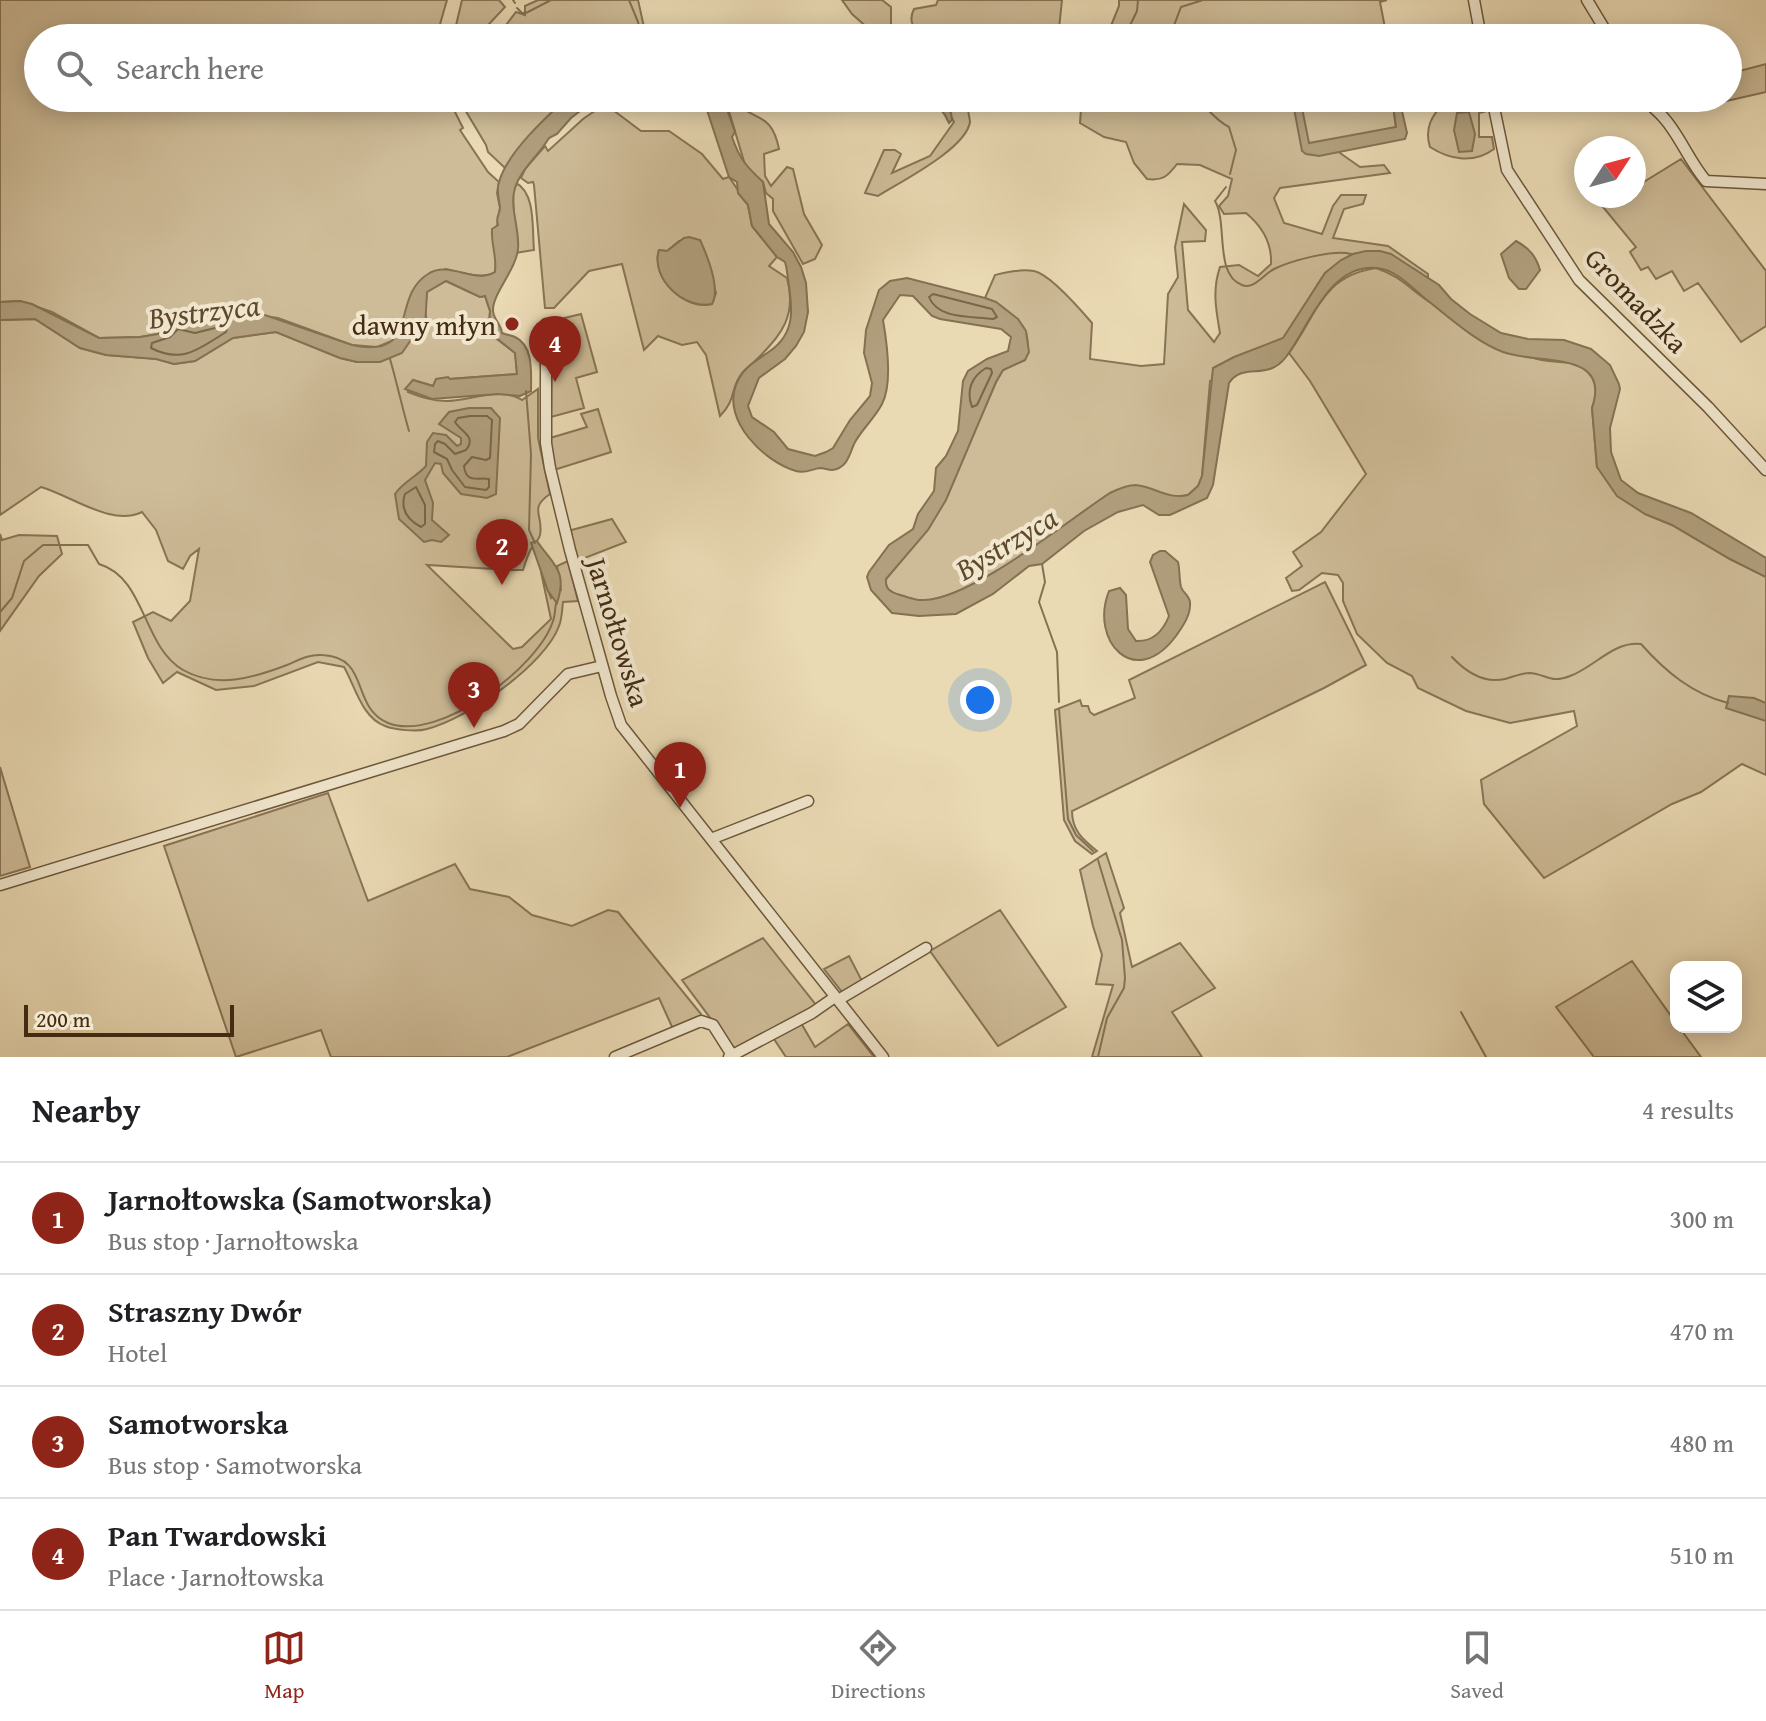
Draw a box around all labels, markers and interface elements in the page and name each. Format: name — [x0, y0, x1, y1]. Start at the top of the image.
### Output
search box — [24, 24, 1742, 112]
icon: search — [52, 46, 96, 90]
text: Search here — [116, 46, 264, 90]
north arrow — [1574, 136, 1646, 208]
street label: Gromadzka — [1576, 238, 1698, 362]
water label: Bystrzyca — [145, 282, 262, 340]
place label: dawny młyn — [352, 304, 496, 345]
marker: dawny młyn — [503, 315, 521, 333]
pin: 4 — [529, 316, 581, 382]
water label: Bystrzyca — [946, 495, 1065, 591]
pin: 2 — [476, 519, 528, 585]
street label: Jarnołtowska — [576, 550, 661, 712]
pin: 3 — [448, 662, 500, 728]
your location — [960, 680, 1000, 720]
pin: 1 — [654, 742, 706, 808]
map controls — [1670, 961, 1742, 1033]
button: layers — [1670, 961, 1742, 1033]
scale bar — [24, 1001, 234, 1037]
text: 200 m — [36, 1003, 91, 1035]
text: Nearby — [32, 1085, 141, 1134]
text: 4 results — [1642, 1090, 1734, 1129]
text: Jarnołtowska (Samotworska) — [108, 1177, 492, 1221]
text: 1 — [51, 1199, 65, 1238]
text: 300 m — [1669, 1199, 1734, 1238]
text: Bus stop · Jarnołtowska — [108, 1221, 358, 1260]
text: Straszny Dwór — [108, 1289, 302, 1333]
text: 2 — [51, 1311, 65, 1350]
text: 470 m — [1669, 1311, 1734, 1350]
text: Hotel — [108, 1333, 167, 1372]
text: Samotworska — [108, 1401, 288, 1445]
text: 3 — [51, 1423, 65, 1462]
text: 480 m — [1669, 1423, 1734, 1462]
text: Bus stop · Samotworska — [108, 1445, 362, 1484]
text: Pan Twardowski — [108, 1513, 326, 1557]
text: 4 — [51, 1535, 65, 1574]
text: 510 m — [1669, 1535, 1734, 1574]
text: Place · Jarnołtowska — [108, 1557, 324, 1596]
tab: Map — [262, 1626, 306, 1706]
tab: Directions — [831, 1626, 926, 1706]
tab: Saved — [1450, 1626, 1504, 1706]

